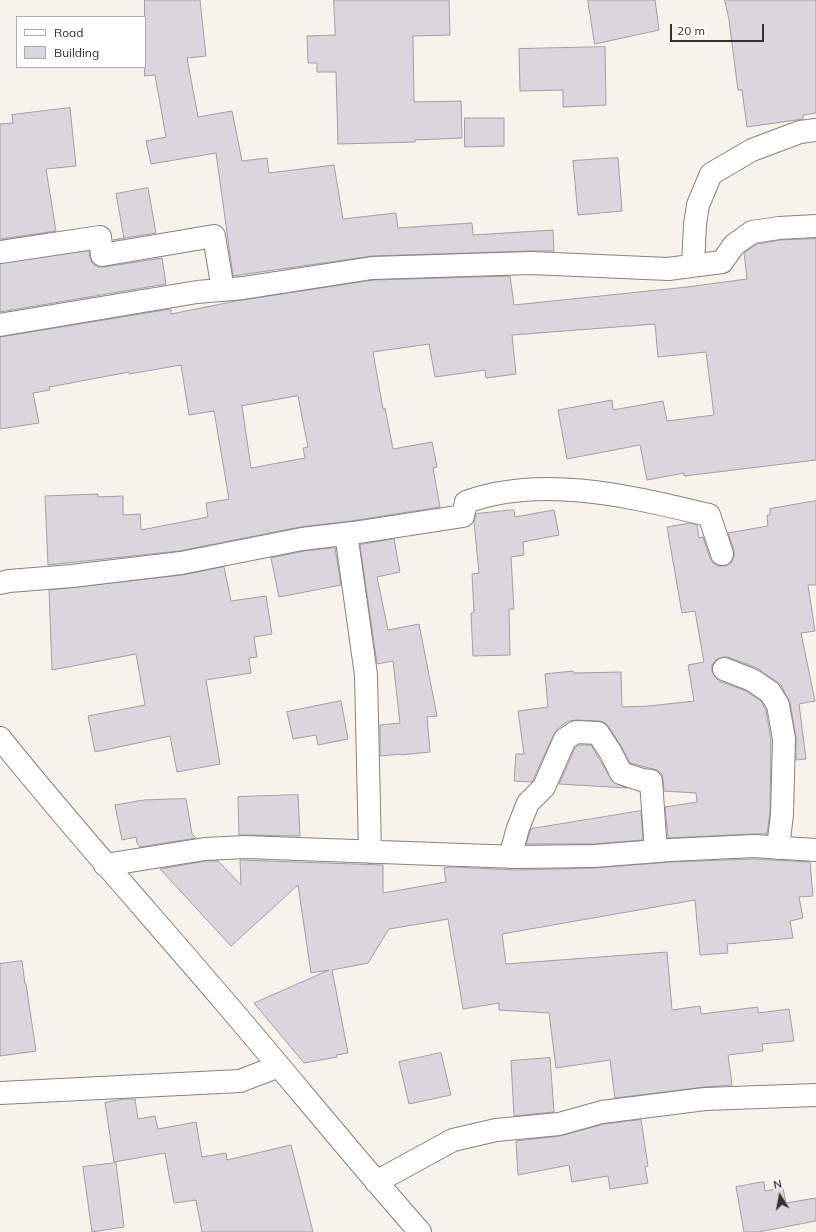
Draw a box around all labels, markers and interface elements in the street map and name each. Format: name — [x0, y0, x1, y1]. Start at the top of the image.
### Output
legend — [16, 16, 146, 68]
scale bar — [672, 16, 766, 42]
text: 20 m — [677, 23, 705, 38]
text: Road — [54, 25, 83, 40]
text: Building — [54, 45, 99, 60]
north arrow — [760, 1176, 800, 1216]
text: N — [772, 1177, 783, 1192]

